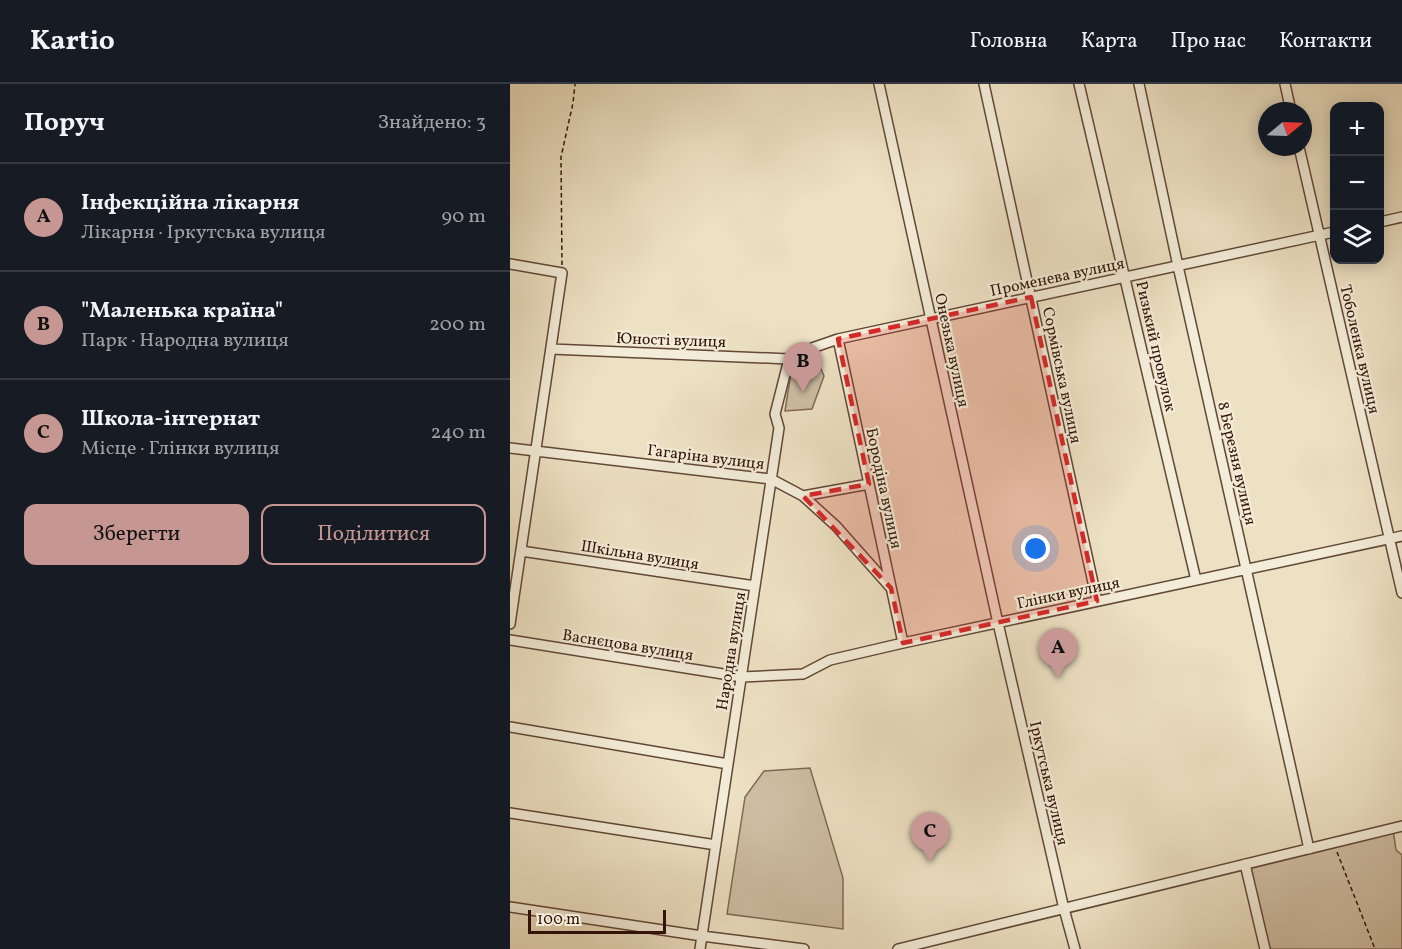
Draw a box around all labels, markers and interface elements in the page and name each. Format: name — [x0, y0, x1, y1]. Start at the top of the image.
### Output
text: Kartio — [30, 22, 115, 61]
text: Головна — [970, 27, 1048, 56]
text: Карта — [1081, 27, 1138, 56]
text: Про нас — [1171, 27, 1246, 56]
text: Контакти — [1279, 27, 1372, 56]
north arrow — [1258, 102, 1312, 156]
map controls — [1330, 102, 1384, 264]
button: + — [1330, 102, 1384, 156]
text: Поруч — [24, 105, 105, 141]
text: Знайдено: 3 — [378, 109, 486, 137]
button: − — [1330, 156, 1384, 210]
text: Інфекційна лікарня — [81, 188, 299, 219]
text: A — [36, 203, 51, 231]
text: 90 m — [442, 203, 486, 231]
button: layers — [1330, 210, 1384, 264]
text: Лікарня · Іркутська вулиця — [81, 219, 325, 247]
street label: Променева вулиця — [988, 253, 1127, 303]
street label: Ризький провулок — [1129, 279, 1181, 414]
street label: Тоболенка вулиця — [1334, 283, 1385, 416]
street label: Онезька вулиця — [928, 291, 974, 409]
text: "Маленька країна" — [81, 296, 283, 327]
street label: Сормівська вулиця — [1036, 305, 1086, 446]
text: B — [37, 311, 50, 339]
text: 200 m — [429, 311, 486, 339]
text: Парк · Народна вулиця — [81, 327, 289, 355]
street label: Юності вулиця — [616, 328, 726, 354]
pin: B — [784, 342, 822, 392]
street label: 8 Березня вулиця — [1211, 400, 1261, 527]
text: Школа-інтернат — [81, 404, 260, 435]
text: C — [37, 419, 50, 447]
text: 240 m — [431, 419, 486, 447]
street label: Бородіна вулиця — [859, 426, 907, 551]
text: Місце · Глінки вулиця — [81, 435, 279, 463]
street label: Гагаріна вулиця — [646, 440, 766, 476]
button: Зберегти — [24, 504, 249, 565]
button: Поділитися — [261, 504, 486, 565]
your location — [1021, 534, 1050, 563]
street label: Шкільна вулиця — [579, 536, 700, 576]
street label: Глінки вулиця — [1015, 572, 1122, 616]
street label: Народна вулиця — [712, 591, 752, 712]
street label: Васнєцова вулиця — [561, 625, 695, 667]
pin: A — [1038, 628, 1078, 678]
street label: Іркутська вулиця — [1023, 719, 1073, 848]
pin: C — [910, 812, 950, 862]
scale bar — [528, 907, 666, 934]
text: 100 m — [537, 909, 580, 931]

